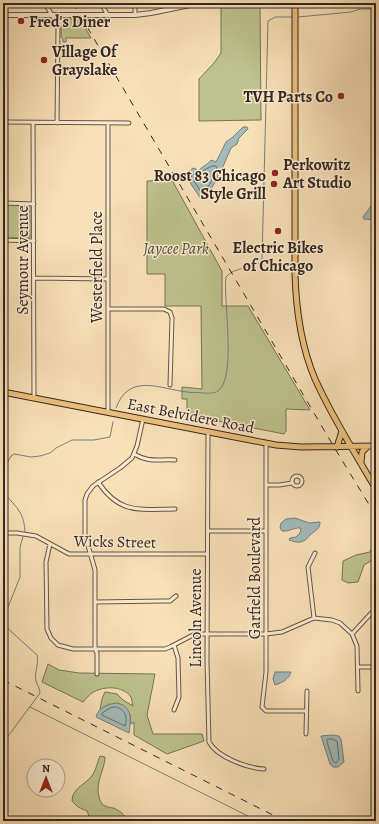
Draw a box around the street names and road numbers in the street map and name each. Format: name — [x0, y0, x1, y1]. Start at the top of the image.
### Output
street label: Seymour Avenue — [12, 205, 34, 315]
street label: Westerfield Place — [86, 211, 108, 324]
street label: East Belvidere Road — [125, 393, 257, 439]
street label: Garfield Boulevard — [244, 516, 266, 639]
street label: Wicks Street — [73, 530, 156, 554]
street label: Lincoln Avenue — [185, 568, 207, 668]

